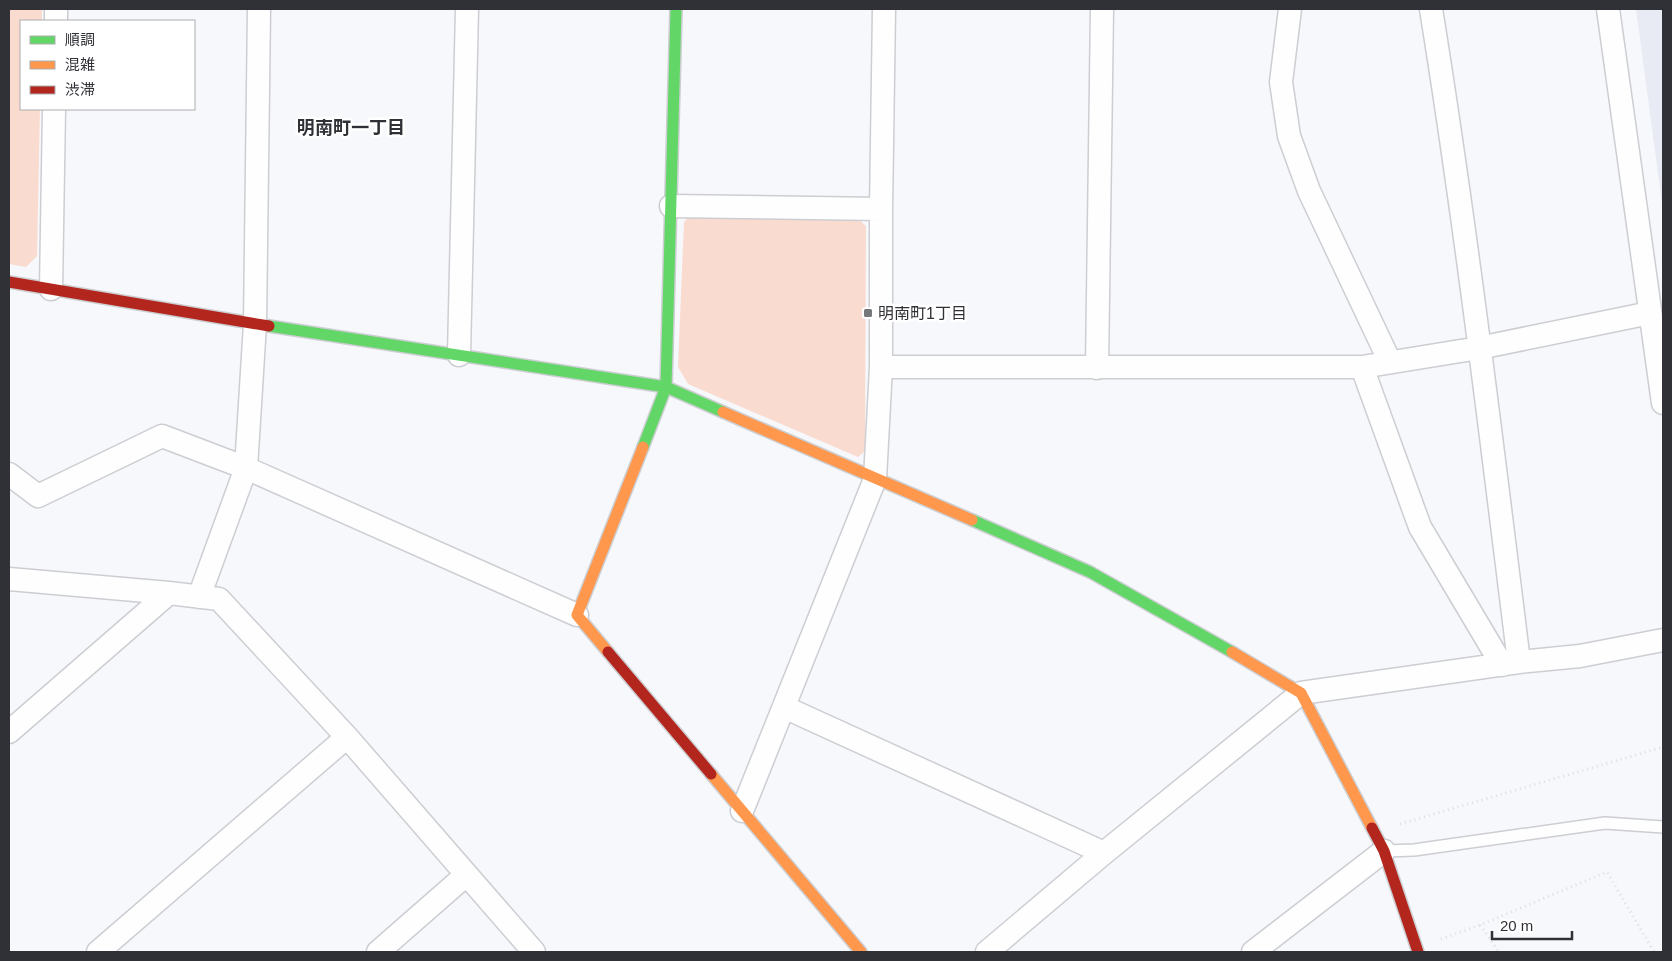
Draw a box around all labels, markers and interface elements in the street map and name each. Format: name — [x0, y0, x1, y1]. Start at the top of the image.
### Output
legend — [20, 20, 195, 110]
text: 順調 — [65, 31, 95, 48]
text: 混雑 — [65, 56, 95, 73]
text: 渋滞 — [65, 81, 95, 98]
district label: 明南町一丁目 — [297, 118, 405, 138]
place label: 明南町1丁目 — [878, 305, 967, 322]
marker: 明南町1丁目 — [862, 307, 874, 319]
scale bar — [1492, 908, 1572, 940]
text: 20 m — [1500, 917, 1533, 934]

